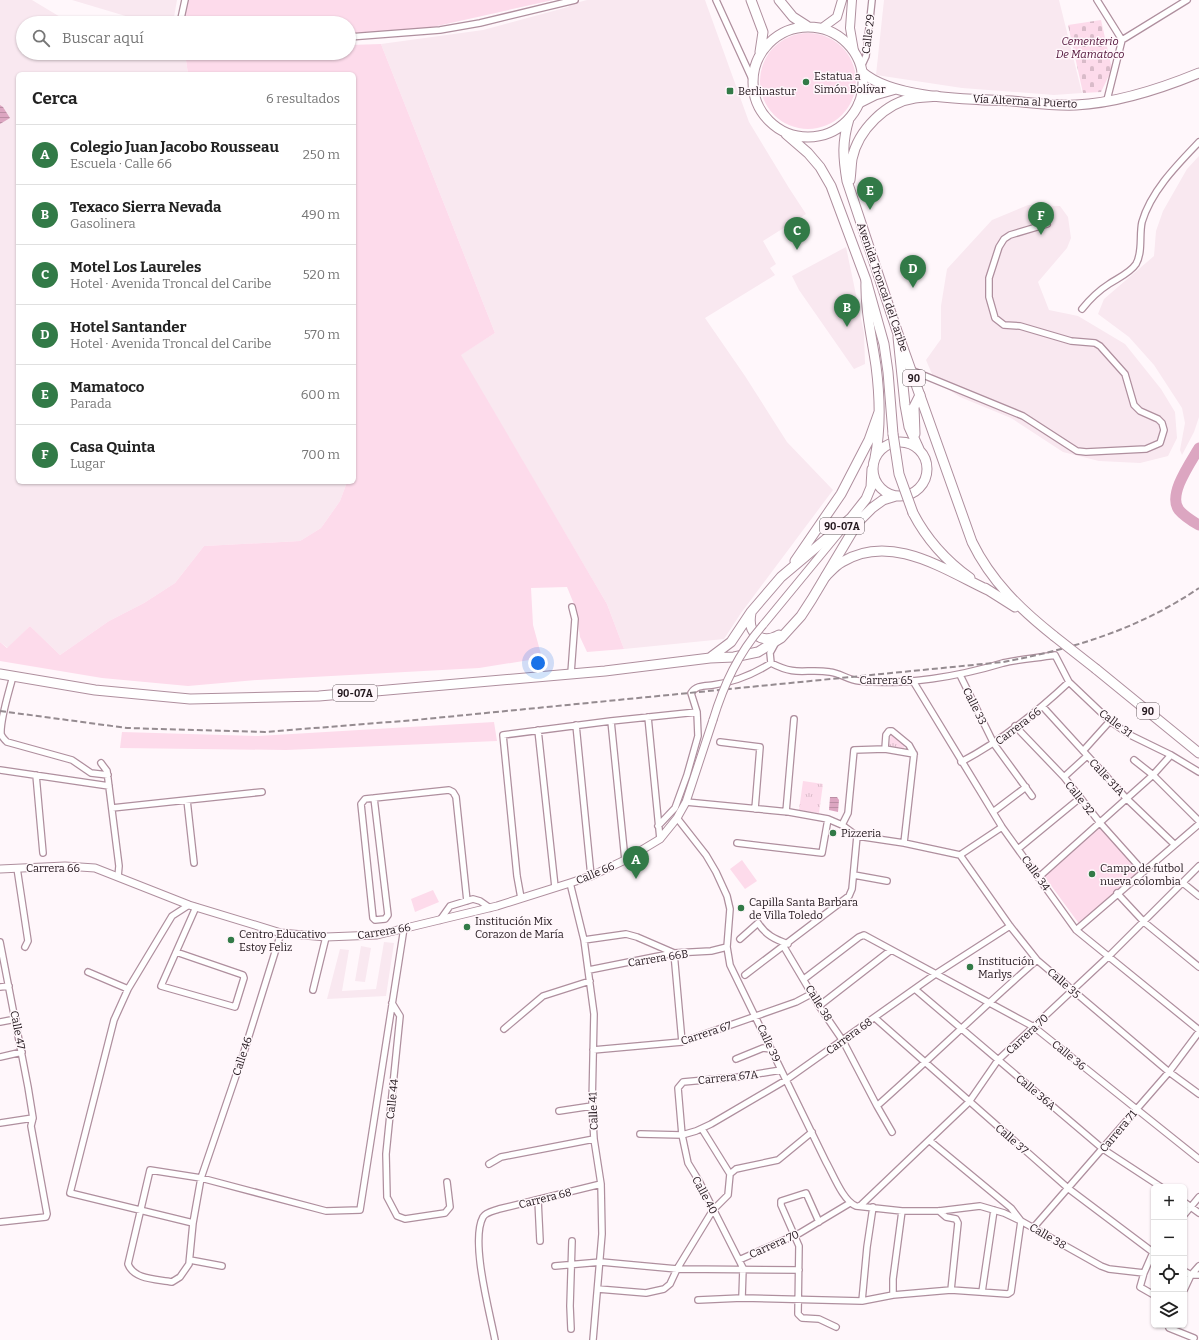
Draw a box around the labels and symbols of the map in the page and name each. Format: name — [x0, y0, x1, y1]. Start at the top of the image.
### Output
street label: Calle 29 — [860, 13, 877, 55]
park label: Cementerio De Mamatoco — [1056, 35, 1124, 61]
place label: Estatua a Simón Bolívar — [814, 70, 886, 96]
marker: Estatua a Simón Bolívar — [801, 77, 811, 87]
place label: Berlinastur — [738, 85, 796, 98]
marker: Berlinastur — [725, 86, 735, 96]
street label: Vía Alterna al Puerto — [972, 92, 1078, 111]
pin: E — [857, 177, 883, 210]
pin: F — [1028, 202, 1054, 235]
pin: C — [784, 217, 810, 250]
street label: Avenida Troncal del Caribe — [854, 221, 911, 353]
pin: D — [900, 255, 926, 288]
pin: B — [834, 294, 860, 327]
road number: 90 — [903, 370, 925, 386]
road number: 90-07A — [820, 518, 864, 534]
your location — [528, 653, 548, 673]
street label: Carrera 65 — [859, 674, 913, 687]
road number: 90-07A — [333, 685, 377, 701]
street label: Calle 33 — [960, 686, 989, 727]
road number: 90 — [1137, 703, 1159, 719]
street label: Carrera 66 — [993, 705, 1044, 748]
street label: Calle 31 — [1097, 707, 1135, 740]
street label: Calle 31A — [1086, 756, 1127, 799]
street label: Calle 32 — [1062, 779, 1097, 818]
place label: Pizzeria — [841, 827, 881, 840]
marker: Pizzeria — [828, 828, 838, 838]
pin: A — [623, 846, 649, 879]
street label: Calle 34 — [1019, 853, 1053, 894]
street label: Calle 66 — [574, 860, 616, 887]
street label: Carrera 66 — [26, 862, 80, 875]
place label: Campo de futbol nueva colombia — [1100, 862, 1184, 888]
marker: Campo de futbol nueva colombia — [1087, 869, 1097, 879]
place label: Capilla Santa Barbara de Villa Toledo — [749, 896, 858, 922]
marker: Capilla Santa Barbara de Villa Toledo — [736, 903, 746, 913]
place label: Institución Mix Corazon de María — [475, 915, 564, 941]
street label: Carrera 66 — [356, 921, 412, 942]
marker: Institución Mix Corazon de María — [462, 922, 472, 932]
place label: Centro Educativo Estoy Feliz — [239, 928, 326, 954]
marker: Centro Educativo Estoy Feliz — [226, 935, 236, 945]
street label: Carrera 66B — [627, 947, 689, 970]
place label: Institución Marlys — [978, 955, 1034, 981]
marker: Institución Marlys — [965, 962, 975, 972]
street label: Calle 35 — [1044, 965, 1083, 1001]
street label: Calle 38 — [802, 983, 835, 1024]
street label: Calle 47 — [7, 1010, 28, 1051]
street label: Carrera 70 — [1003, 1011, 1051, 1057]
street label: Carrera 68 — [824, 1015, 875, 1058]
street label: Carrera 67 — [679, 1019, 734, 1048]
street label: Calle 39 — [754, 1022, 783, 1064]
street label: Calle 46 — [230, 1035, 255, 1077]
street label: Calle 36 — [1049, 1038, 1088, 1073]
street label: Carrera 67A — [697, 1068, 759, 1087]
street label: Calle 36A — [1013, 1072, 1058, 1113]
street label: Calle 44 — [384, 1078, 401, 1120]
street label: Calle 41 — [586, 1091, 601, 1130]
street label: Carrera 71 — [1097, 1107, 1140, 1155]
street label: Calle 37 — [993, 1122, 1031, 1157]
street label: Calle 40 — [689, 1174, 720, 1216]
street label: Carrera 68 — [517, 1186, 573, 1211]
street label: Calle 38 — [1027, 1221, 1068, 1252]
street label: Carrera 70 — [747, 1228, 801, 1261]

